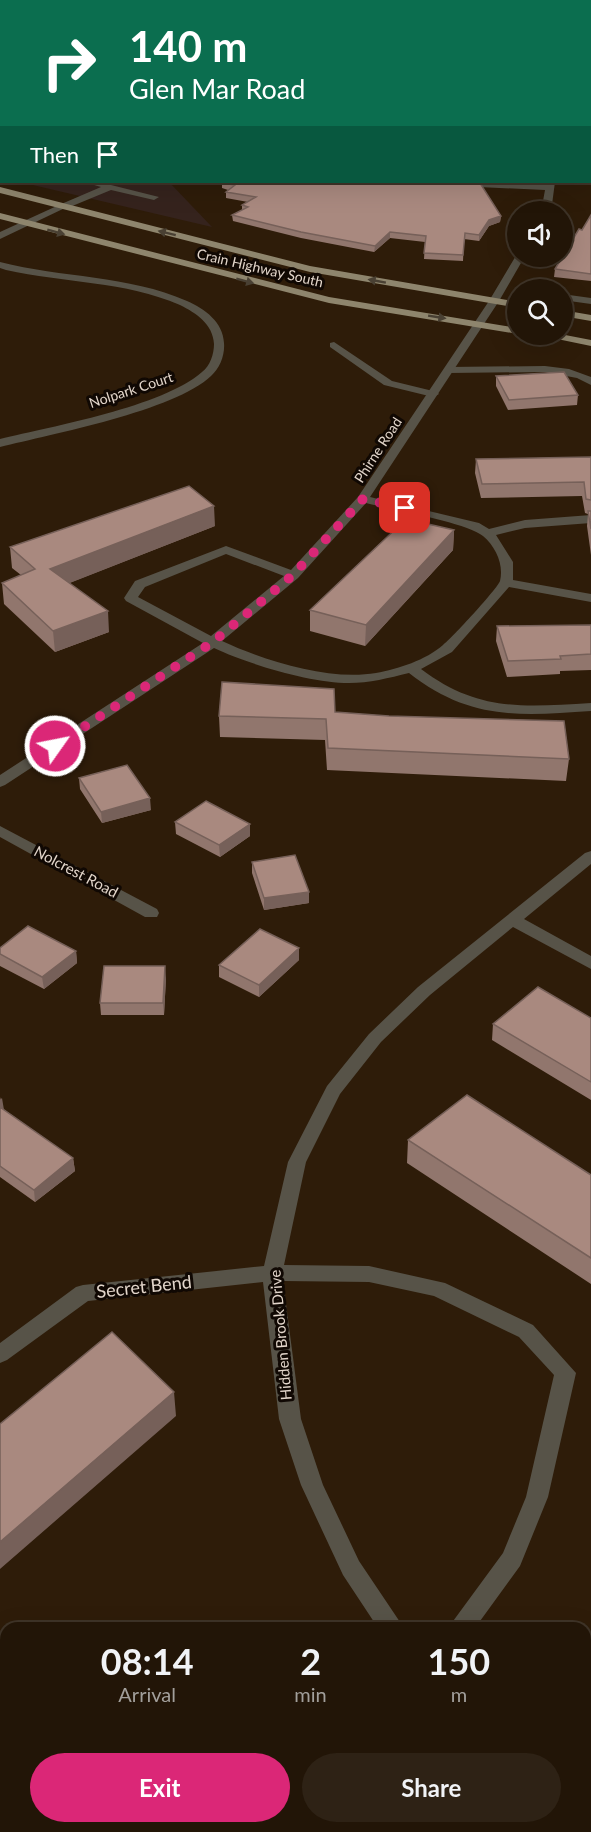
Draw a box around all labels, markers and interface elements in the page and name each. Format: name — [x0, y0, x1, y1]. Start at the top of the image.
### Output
text: 140 m — [129, 21, 247, 71]
icon: right — [30, 24, 108, 102]
text: Glen Mar Road — [129, 72, 305, 105]
icon: arrive — [91, 138, 124, 171]
text: Then — [30, 141, 79, 168]
map controls — [507, 201, 573, 345]
button: sound — [507, 201, 573, 267]
one-way arrow — [47, 227, 66, 237]
one-way arrow — [157, 227, 176, 237]
street label: Crain Highway South — [195, 245, 325, 290]
one-way arrow — [236, 276, 254, 286]
one-way arrow — [367, 276, 386, 285]
button: search — [507, 279, 573, 345]
one-way arrow — [427, 313, 446, 322]
street label: Nolpark Court — [87, 368, 175, 411]
street label: Phirne Road — [350, 414, 405, 486]
pin — [379, 482, 430, 533]
icon: arrive — [388, 491, 421, 524]
position arrow — [23, 714, 87, 778]
street label: Nolcrest Road — [31, 841, 122, 901]
street label: Hidden Brook Drive — [265, 1269, 295, 1401]
street label: Secret Bend — [95, 1270, 193, 1302]
text: 08:14 — [101, 1639, 194, 1683]
text: 2 — [300, 1639, 321, 1683]
text: 150 — [428, 1639, 490, 1683]
text: Arrival — [118, 1682, 176, 1706]
text: min — [294, 1682, 327, 1706]
text: m — [451, 1682, 467, 1706]
button: Exit — [30, 1753, 290, 1822]
button: Share — [302, 1753, 561, 1822]

